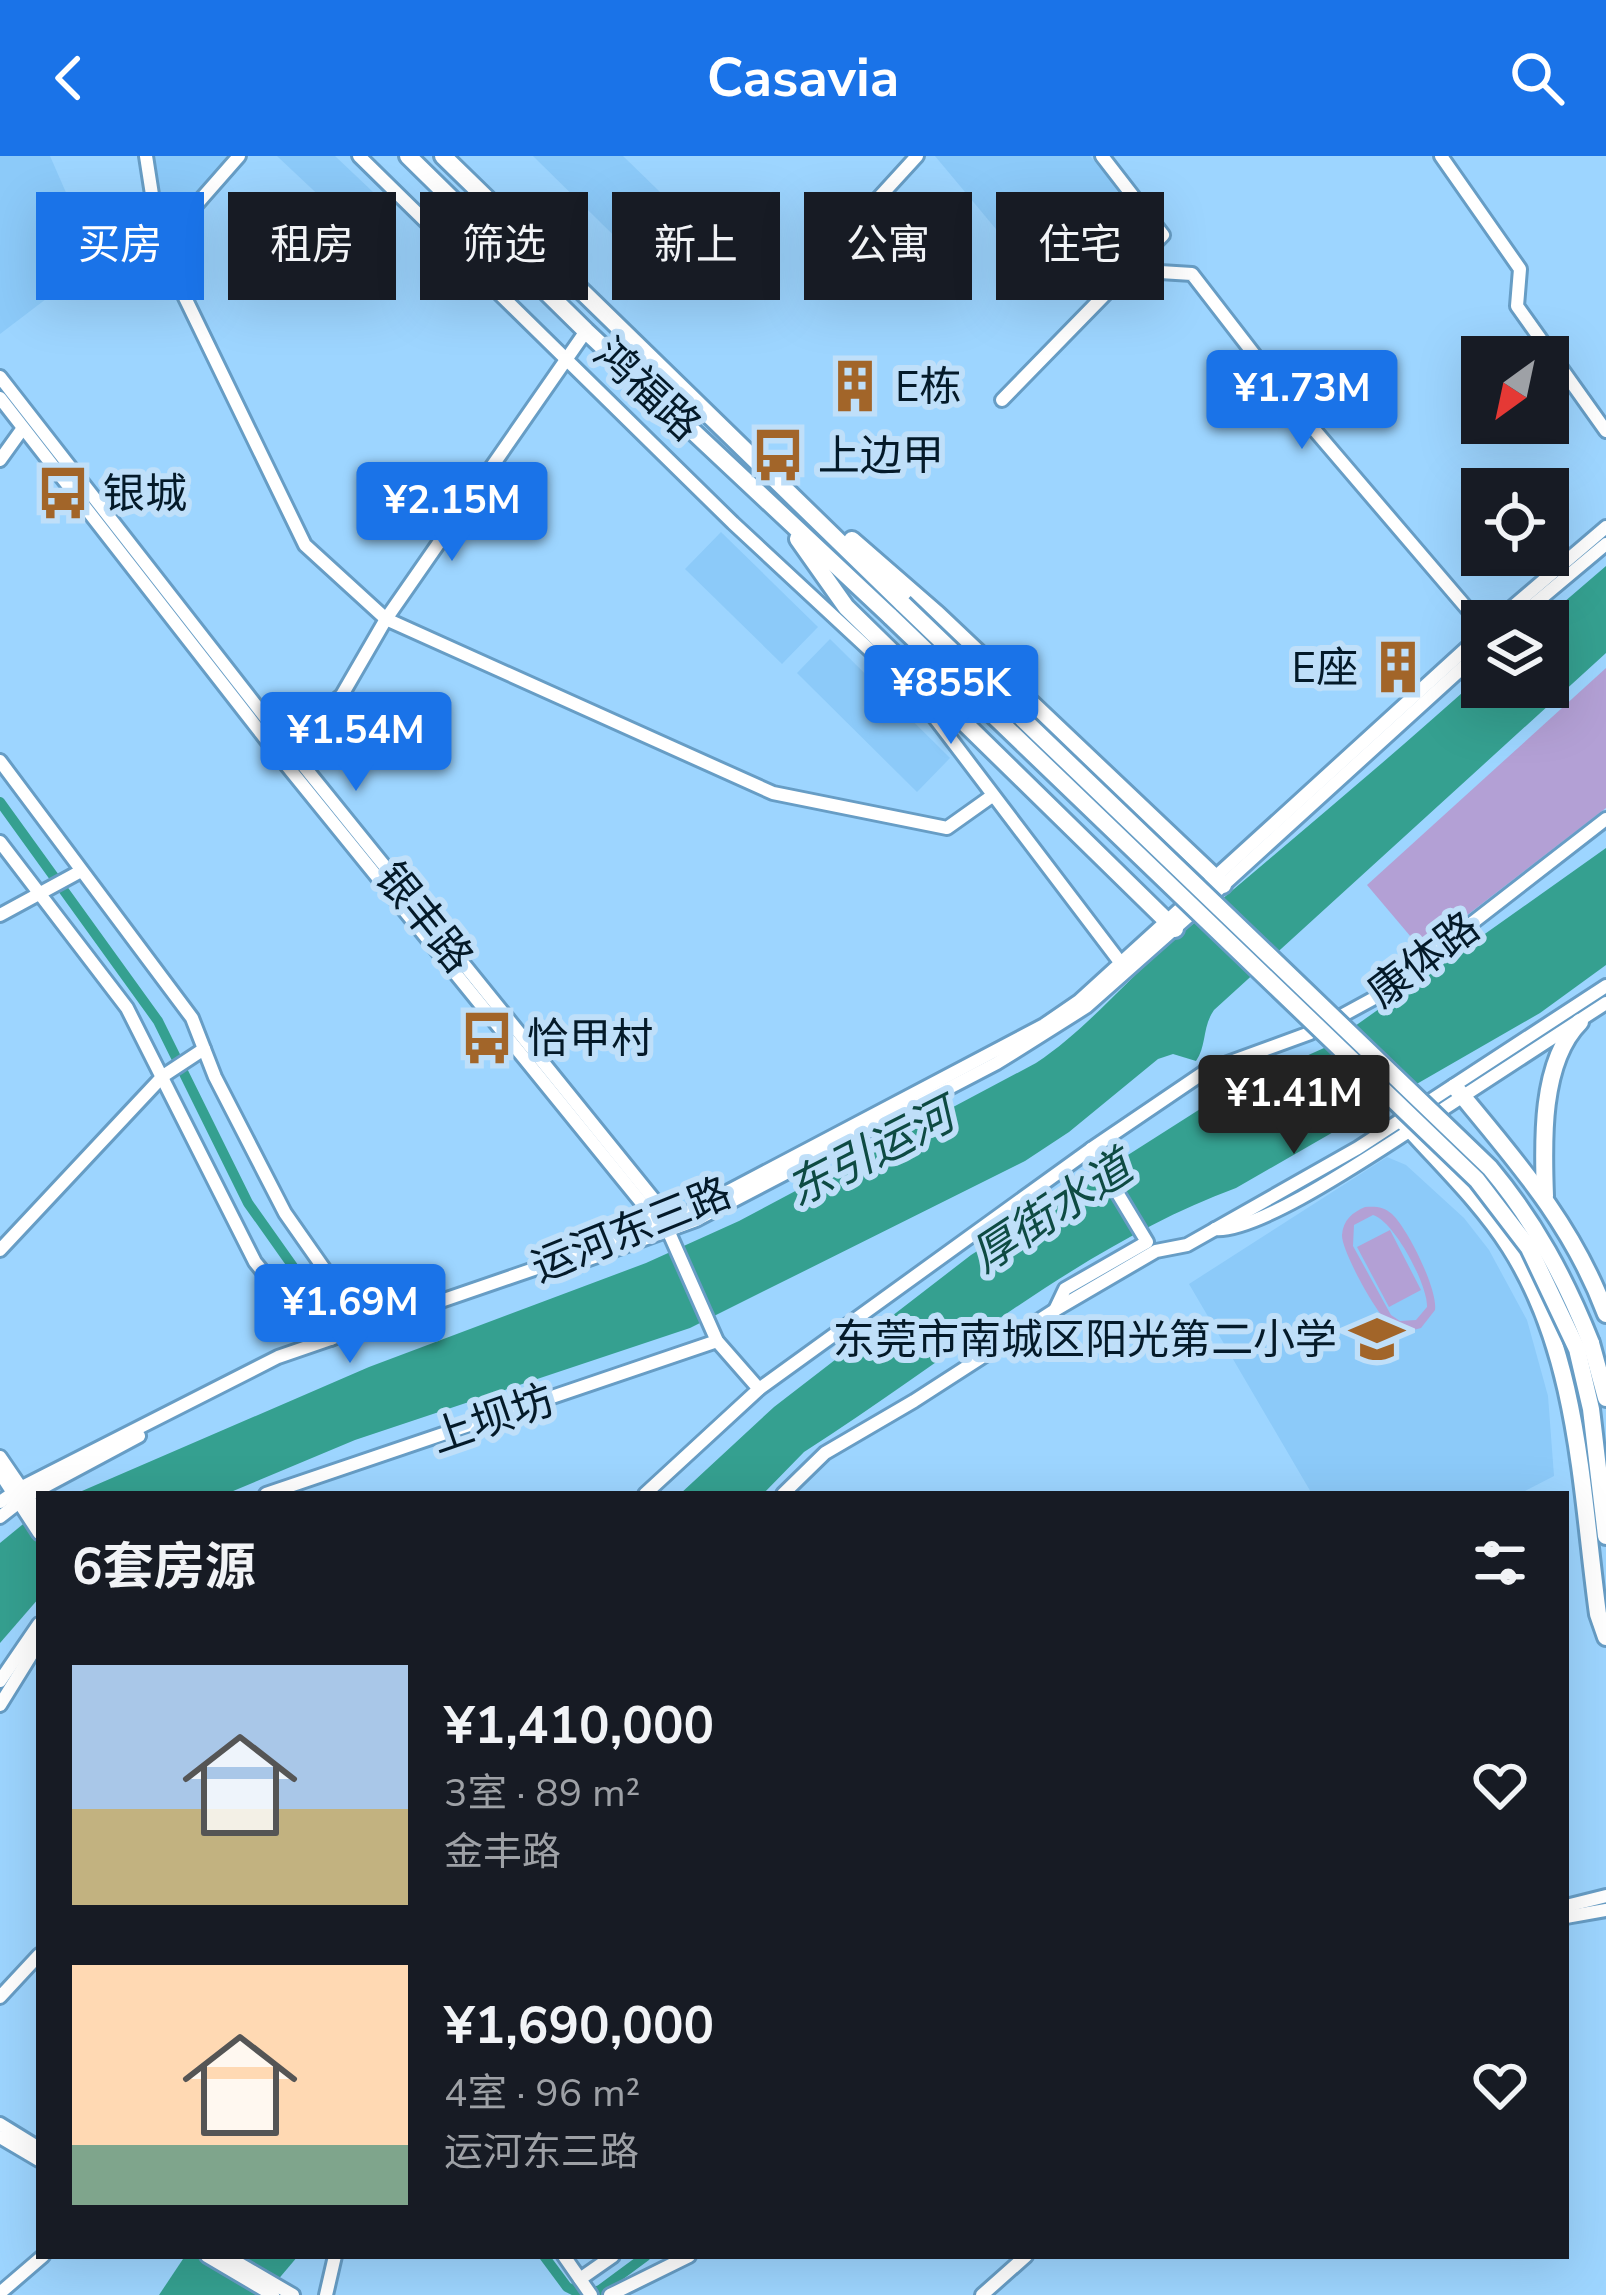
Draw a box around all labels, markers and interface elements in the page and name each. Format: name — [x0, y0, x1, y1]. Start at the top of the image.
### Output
text: Casavia — [707, 41, 899, 115]
icon: back — [36, 45, 102, 111]
icon: search — [1504, 45, 1570, 111]
chip: 买房 — [36, 192, 204, 300]
chip: 租房 — [228, 192, 396, 300]
chip: 筛选 — [420, 192, 588, 300]
chip: 新上 — [612, 192, 780, 300]
chip: 公寓 — [804, 192, 972, 300]
chip: 住宅 — [996, 192, 1164, 300]
street label: 鸿福路 — [581, 326, 712, 454]
north arrow — [1461, 336, 1569, 444]
map controls — [1461, 336, 1569, 708]
pin: ¥1.73M — [1204, 350, 1400, 452]
building icon: E栋 — [826, 357, 884, 415]
place label: E栋 — [895, 359, 962, 416]
text: ¥1.73M — [1233, 362, 1371, 415]
bus stop icon: 上边甲 — [749, 426, 807, 484]
place label: 上边甲 — [818, 428, 944, 485]
pin: ¥2.15M — [354, 462, 550, 564]
bus stop icon: 银城 — [34, 464, 92, 522]
place label: 银城 — [103, 466, 187, 523]
button: locate — [1461, 468, 1569, 576]
text: ¥2.15M — [383, 474, 521, 527]
button: layers — [1461, 600, 1569, 708]
building icon: E座 — [1369, 638, 1427, 696]
place label: E座 — [1292, 640, 1358, 697]
pin: ¥855K — [867, 645, 1035, 747]
text: ¥855K — [891, 657, 1011, 710]
pin: ¥1.54M — [258, 692, 454, 794]
text: ¥1.54M — [287, 704, 425, 757]
street label: 银丰路 — [362, 851, 486, 985]
street label: 康体路 — [1356, 900, 1491, 1021]
bus stop icon: 恰甲村 — [458, 1009, 516, 1067]
place label: 恰甲村 — [527, 1011, 653, 1068]
pin: ¥1.41M — [1196, 1055, 1392, 1157]
text: ¥1.41M — [1225, 1067, 1363, 1120]
water label: 东引运河 — [777, 1082, 972, 1221]
water label: 厚街水道 — [960, 1134, 1149, 1287]
street label: 运河东三路 — [524, 1165, 740, 1296]
pin: ¥1.69M — [252, 1264, 448, 1366]
text: ¥1.69M — [281, 1276, 419, 1329]
school or university icon: 东莞市南城区阳光第二小学 — [1348, 1310, 1406, 1368]
place label: 东莞市南城区阳光第二小学 — [833, 1312, 1337, 1369]
street label: 上坝坊 — [424, 1372, 561, 1467]
icon: filters — [1467, 1530, 1533, 1596]
text: 6套房源 — [72, 1532, 256, 1602]
text: ¥1,410,000 — [444, 1691, 714, 1761]
icon: home — [168, 1713, 312, 1857]
icon: heart — [1467, 1752, 1533, 1818]
text: 3室 · 89 m² — [444, 1767, 640, 1820]
text: 金丰路 — [444, 1826, 561, 1879]
text: ¥1,690,000 — [444, 1991, 714, 2061]
icon: home — [168, 2013, 312, 2157]
icon: heart — [1467, 2052, 1533, 2118]
text: 4室 · 96 m² — [444, 2067, 640, 2120]
text: 运河东三路 — [444, 2126, 639, 2179]

